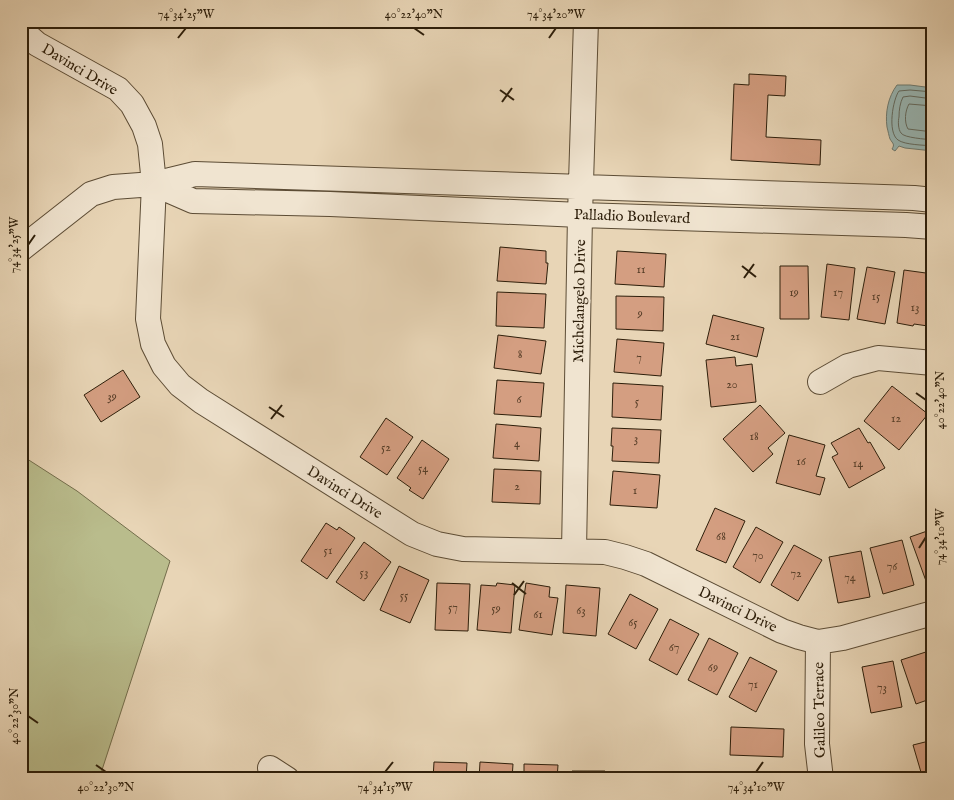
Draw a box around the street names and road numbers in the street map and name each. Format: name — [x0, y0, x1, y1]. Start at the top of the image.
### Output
street label: Davinci Drive — [38, 39, 121, 100]
street label: Palladio Boulevard — [574, 205, 691, 228]
street label: Michelangelo Drive — [569, 239, 590, 363]
street label: Davinci Drive — [303, 462, 386, 523]
street label: Davinci Drive — [695, 582, 781, 637]
street label: Galileo Terrace — [809, 662, 830, 758]

